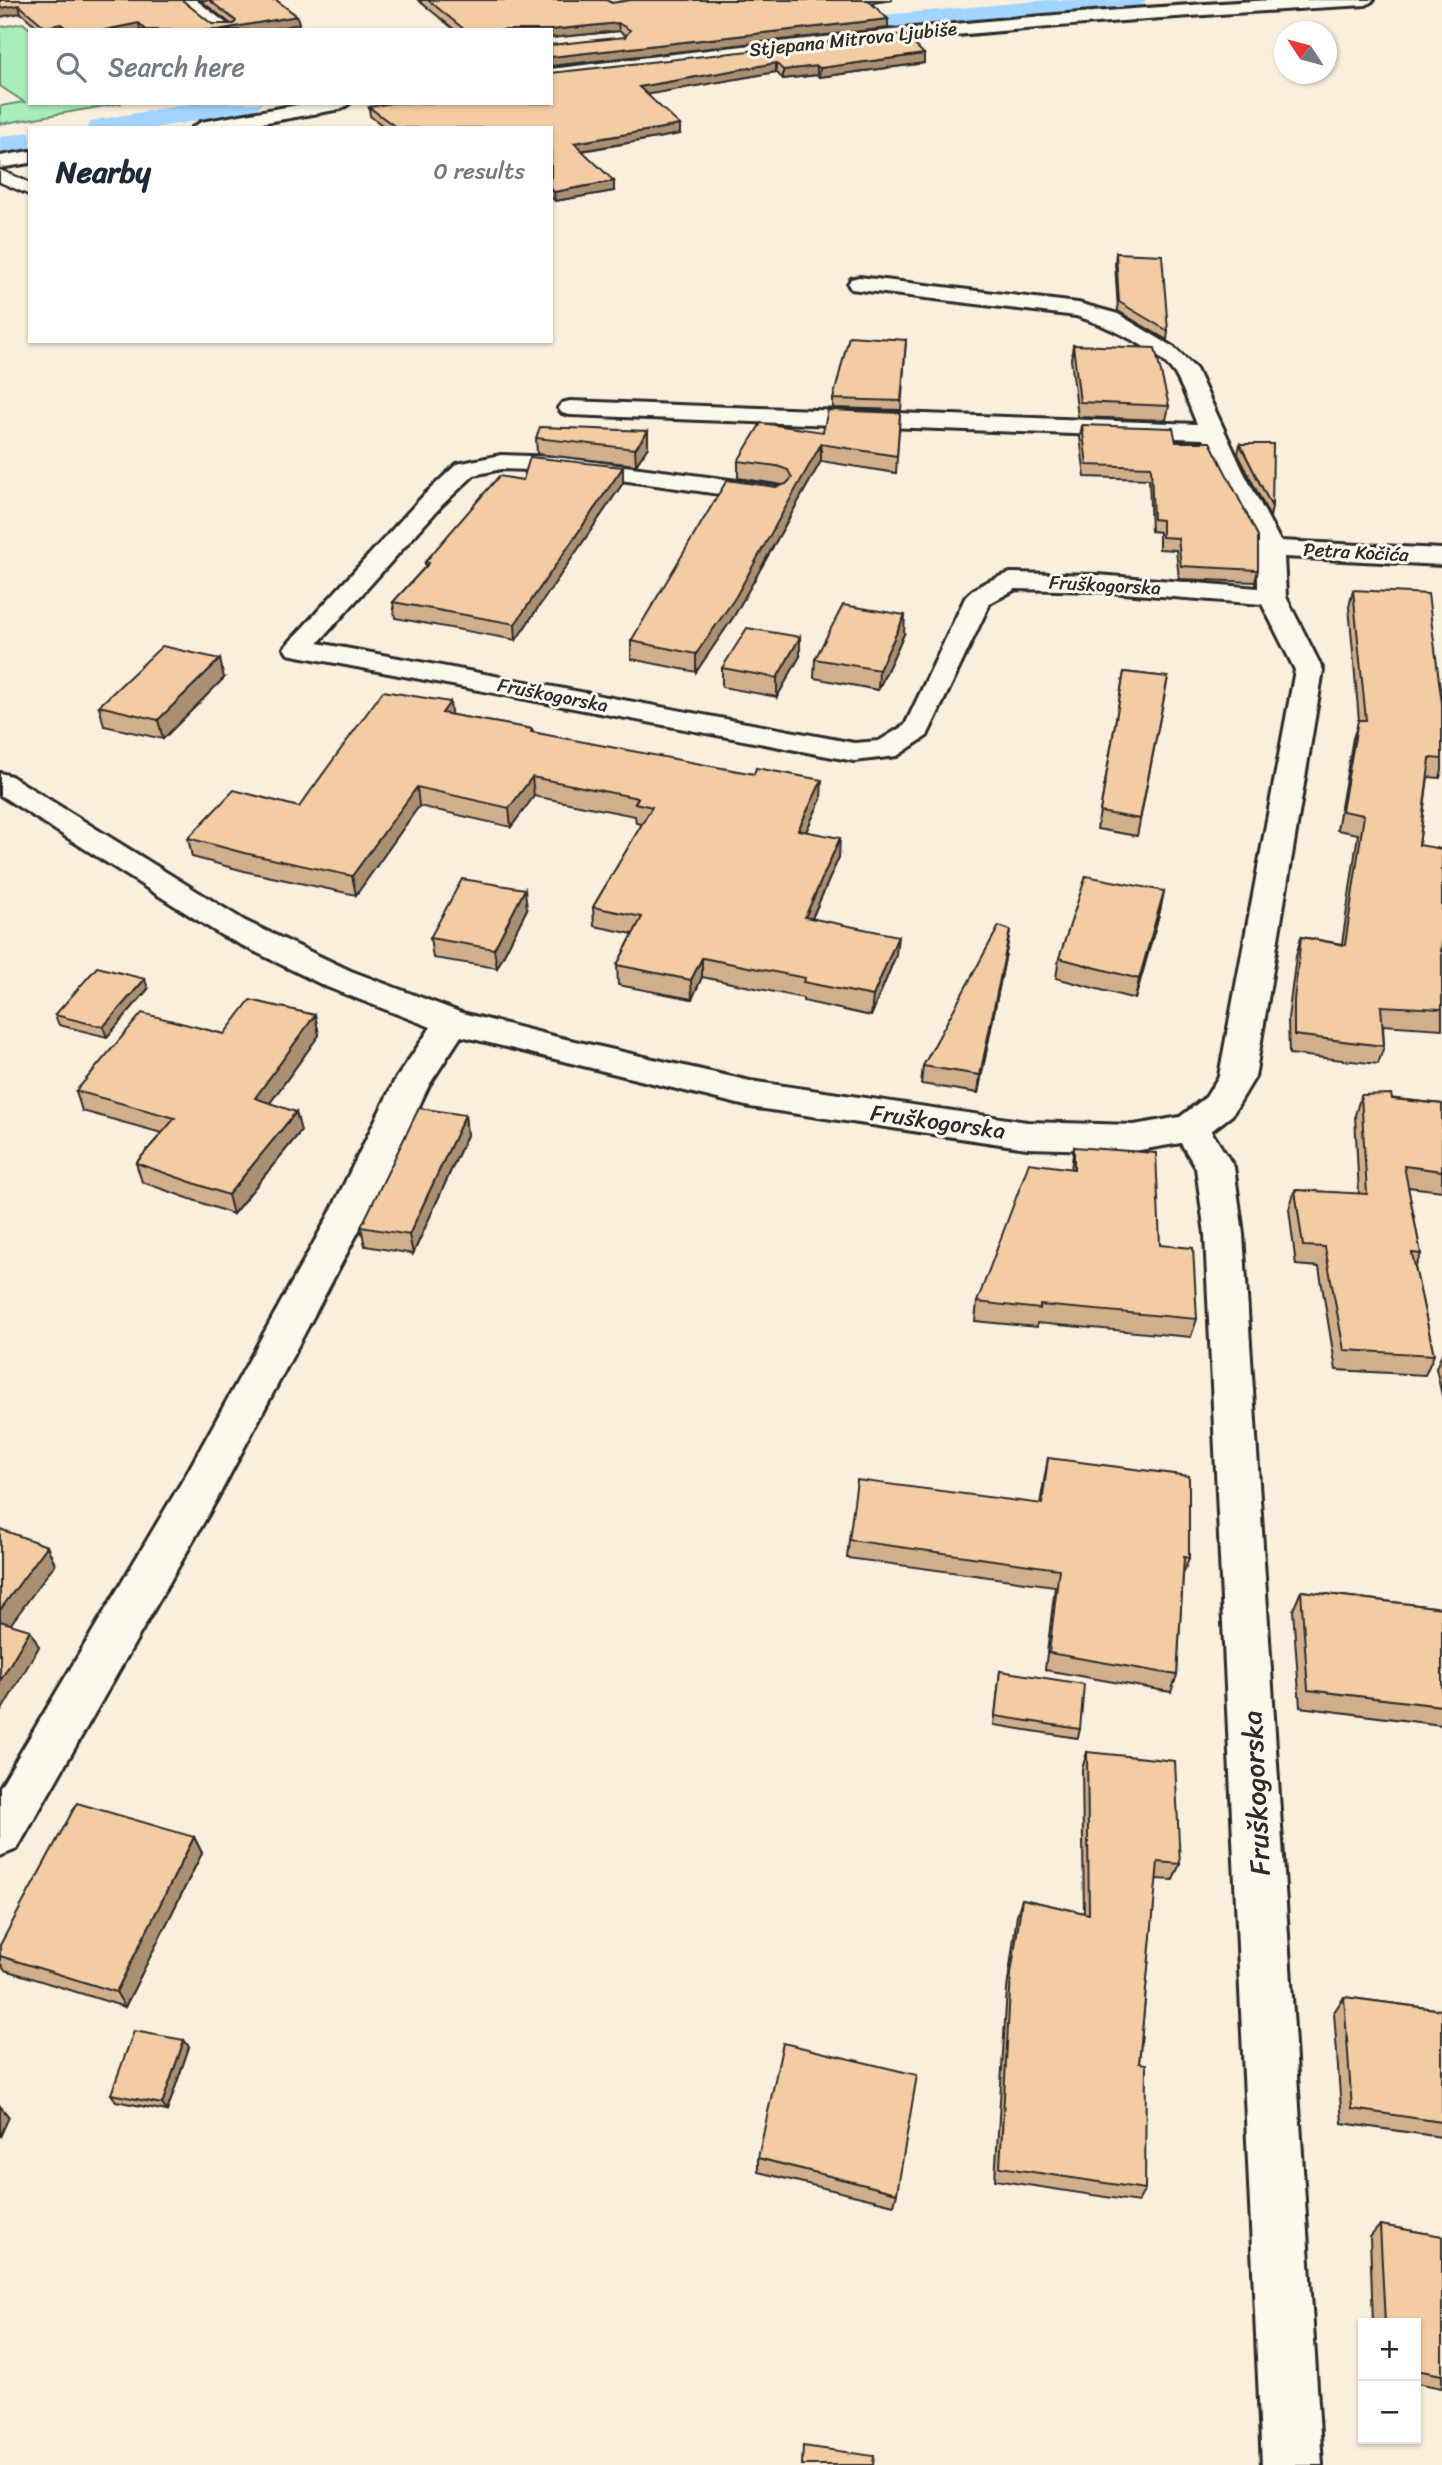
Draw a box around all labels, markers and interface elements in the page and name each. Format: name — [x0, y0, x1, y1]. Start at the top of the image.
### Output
street label: Stjepana Mitrova Ljubiše — [747, 12, 959, 66]
north arrow — [1274, 21, 1337, 84]
search box — [28, 28, 553, 105]
text: Search here — [108, 44, 245, 90]
icon: search — [52, 48, 90, 86]
text: Nearby — [56, 145, 151, 199]
text: 0 results — [433, 151, 525, 192]
street label: Petra Kočića — [1302, 533, 1410, 571]
street label: Fruškogorska — [1048, 566, 1162, 604]
street label: Fruškogorska — [495, 668, 612, 722]
street label: Fruškogorska — [868, 1092, 1008, 1152]
street label: Fruškogorska — [1227, 1709, 1285, 1877]
map controls — [1358, 2318, 1421, 2444]
button: + — [1358, 2318, 1421, 2381]
button: − — [1358, 2381, 1421, 2444]

